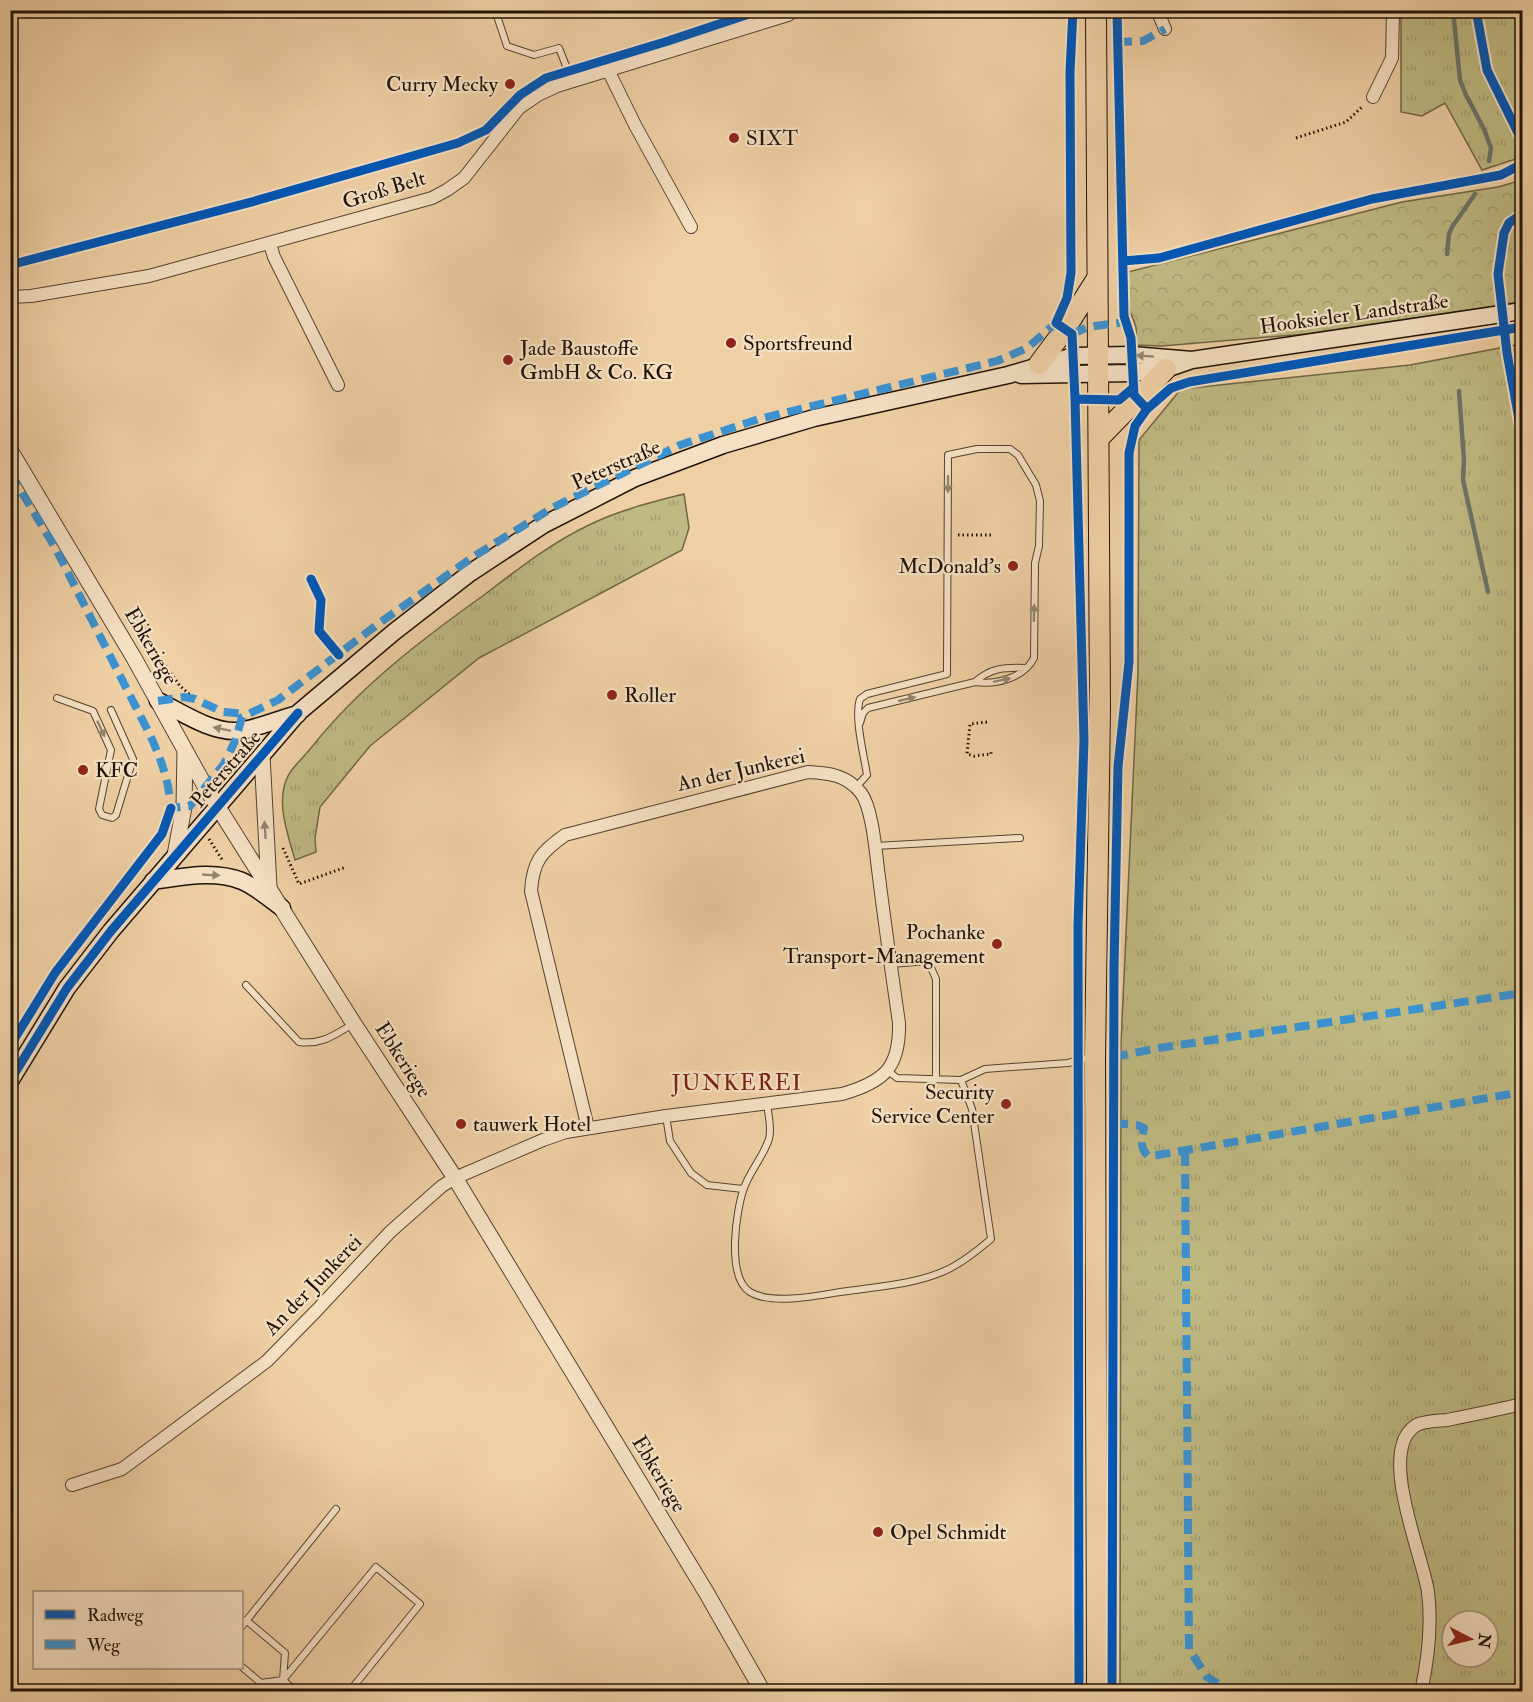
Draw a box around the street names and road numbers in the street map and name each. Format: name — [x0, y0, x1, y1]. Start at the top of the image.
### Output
street label: Groß Belt — [339, 164, 429, 215]
street label: Hooksieler Landstraße — [1258, 287, 1450, 341]
street label: Peterstraße — [567, 433, 665, 497]
street label: Ebkeriege — [118, 602, 184, 690]
street label: Peterstraße — [185, 724, 267, 814]
street label: An der Junkerei — [673, 742, 808, 798]
street label: Ebkeriege — [369, 1017, 438, 1103]
street label: An der Junkerei — [257, 1228, 368, 1342]
street label: Ebkeriege — [626, 1431, 693, 1518]

